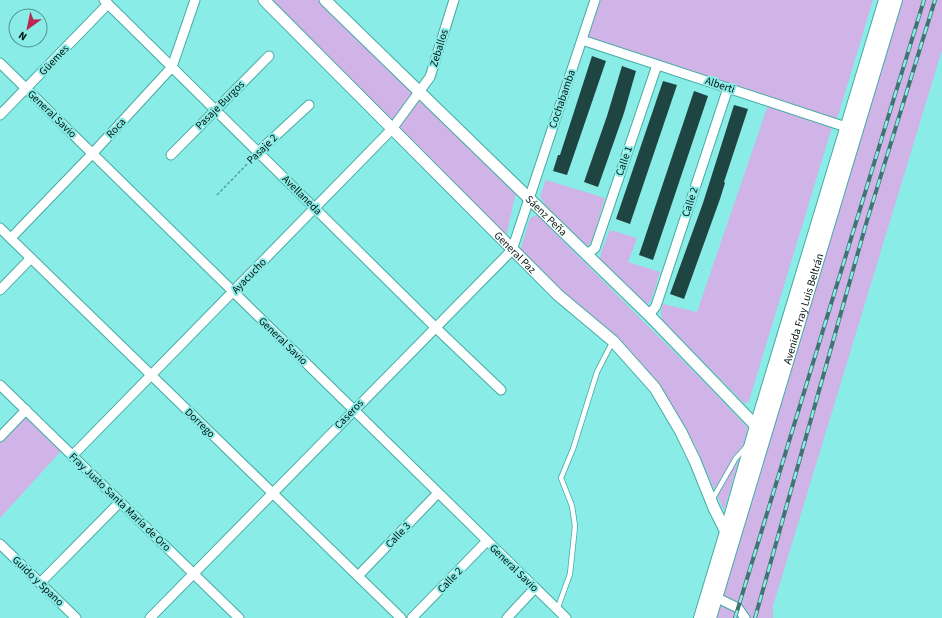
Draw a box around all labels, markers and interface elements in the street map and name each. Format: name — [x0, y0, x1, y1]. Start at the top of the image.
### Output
north arrow — [8, 8, 48, 48]
street label: Zeballos — [426, 27, 452, 69]
text: N — [16, 28, 30, 44]
street label: Güemes — [36, 41, 73, 79]
street label: Cochabamba — [545, 68, 579, 130]
street label: Alberti — [703, 73, 737, 97]
street label: Pasaje Burgos — [192, 77, 248, 133]
street label: General Savio — [24, 87, 80, 141]
street label: Roca — [103, 115, 129, 141]
street label: Pasaje 2 — [243, 131, 281, 167]
street label: Calle 1 — [612, 144, 636, 178]
street label: Avellaneda — [279, 172, 325, 218]
street label: Calle 2 — [678, 185, 702, 219]
street label: Sáenz Peña — [522, 192, 571, 239]
street label: General Paz — [491, 228, 540, 277]
street label: Avenida Fray Luis Beltrán — [779, 251, 827, 366]
street label: Ayacucho — [228, 255, 270, 297]
street label: General Savio — [255, 314, 311, 368]
street label: Caseros — [331, 396, 367, 432]
street label: Dorrego — [181, 405, 219, 441]
street label: Fray Justo Santa María de Oro — [66, 449, 174, 555]
street label: Calle 3 — [382, 519, 414, 551]
street label: General Savio — [486, 541, 542, 595]
street label: Guido y Spano — [9, 553, 67, 609]
street label: Calle 2 — [434, 564, 466, 596]

